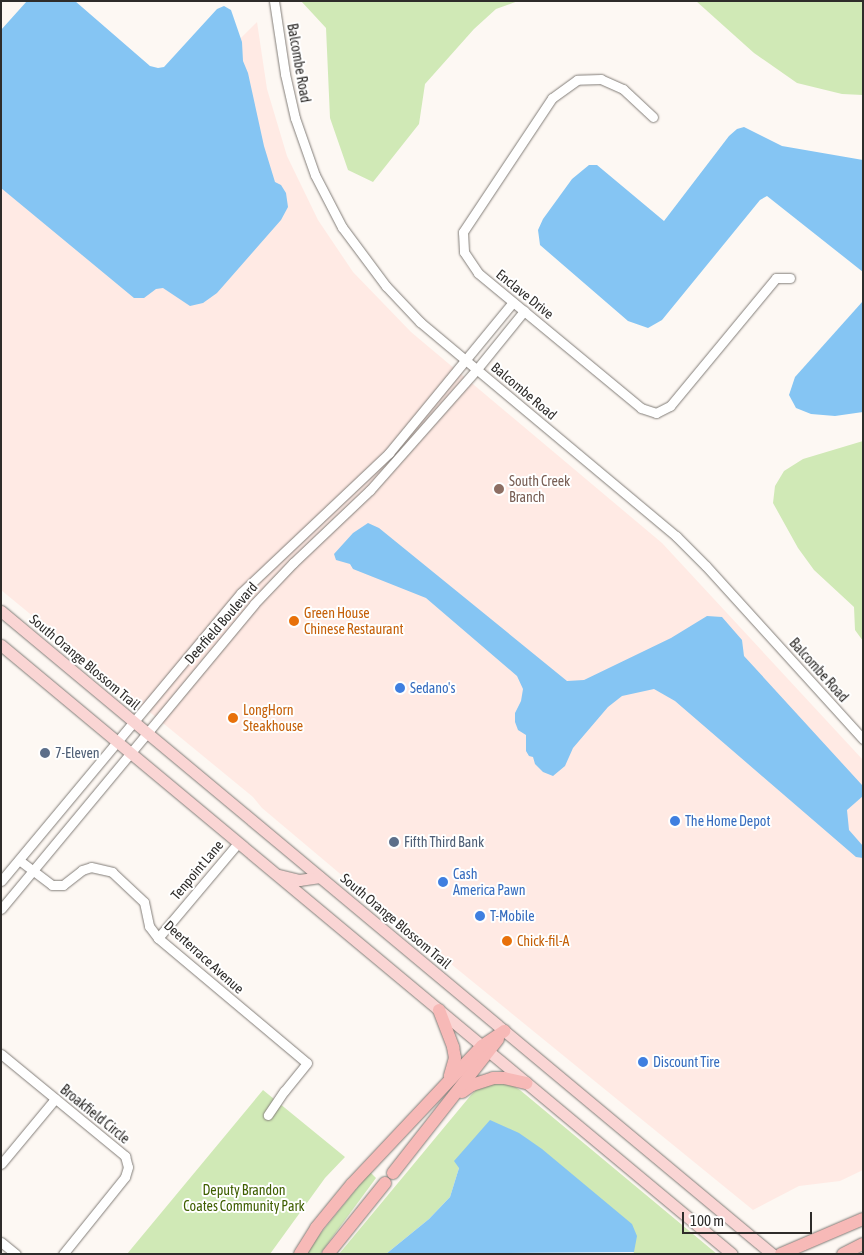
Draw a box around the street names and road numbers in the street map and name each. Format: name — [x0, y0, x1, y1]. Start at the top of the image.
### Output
street label: Balcombe Road — [284, 22, 314, 104]
street label: Enclave Drive — [493, 266, 557, 322]
street label: Balcombe Road — [488, 359, 560, 423]
street label: Deerfield Boulevard — [181, 579, 261, 667]
street label: South Orange Blossom Trail — [26, 611, 144, 713]
street label: Balcombe Road — [786, 635, 852, 705]
street label: Tenpoint Lane — [167, 837, 227, 903]
street label: South Orange Blossom Trail — [337, 870, 455, 972]
street label: Deerterrace Avenue — [161, 917, 247, 997]
street label: Broakfield Circle — [57, 1081, 133, 1147]

